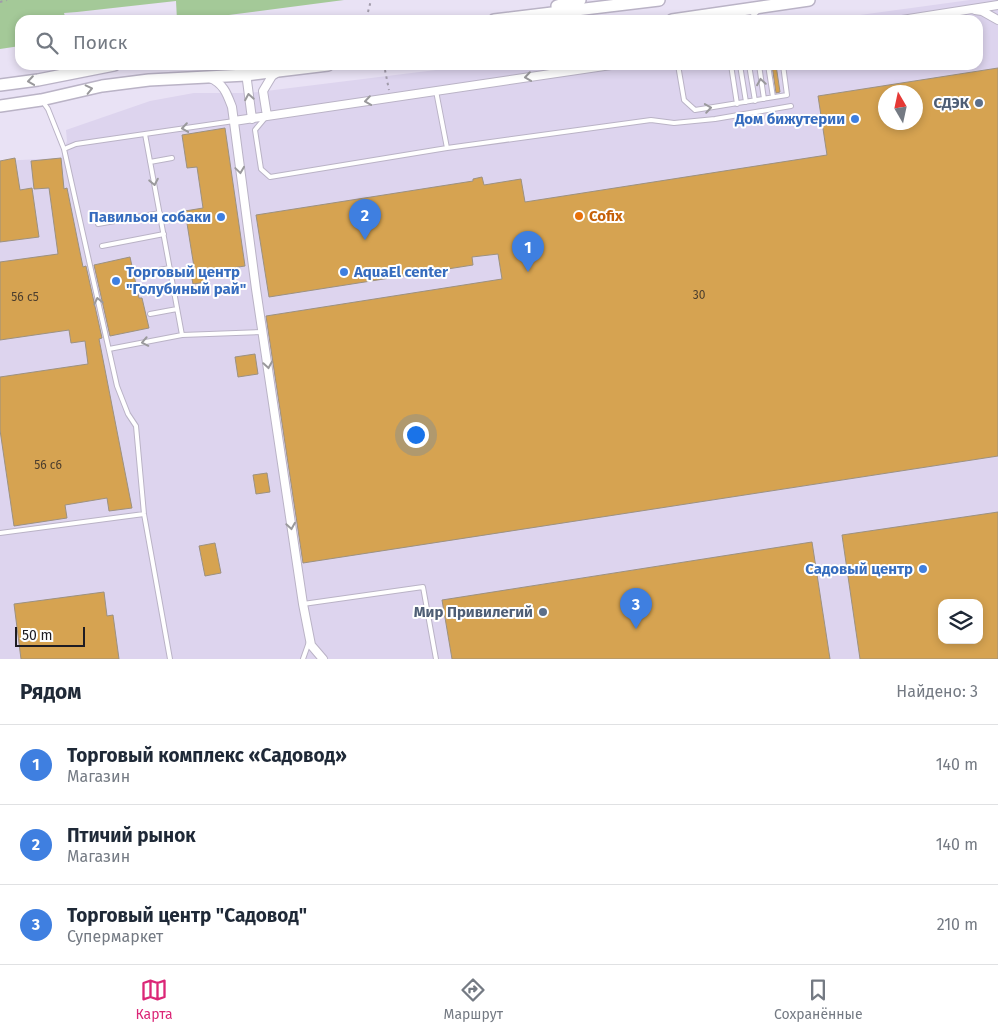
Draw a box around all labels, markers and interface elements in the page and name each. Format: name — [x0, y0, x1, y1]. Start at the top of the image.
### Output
search box — [15, 15, 983, 70]
icon: search — [33, 29, 61, 57]
text: Поиск — [73, 31, 127, 54]
one-way arrow — [524, 72, 533, 82]
one-way arrow — [27, 75, 35, 86]
one-way arrow — [757, 78, 767, 86]
one-way arrow — [85, 84, 93, 95]
north arrow — [878, 85, 923, 130]
one-way arrow — [244, 92, 255, 101]
place label: СДЭК — [933, 94, 970, 112]
one-way arrow — [363, 96, 372, 106]
marker: СДЭК — [973, 97, 985, 109]
one-way arrow — [705, 103, 713, 114]
place label: Дом бижутерии — [734, 110, 845, 128]
marker: Дом бижутерии — [849, 113, 861, 125]
one-way arrow — [181, 123, 190, 133]
one-way arrow — [234, 166, 245, 174]
one-way arrow — [148, 178, 158, 187]
pin: 2 — [349, 199, 381, 240]
place label: Cofix — [589, 207, 623, 225]
place label: Павильон собаки — [89, 208, 211, 226]
marker: Cofix — [573, 210, 585, 222]
marker: Павильон собаки — [215, 211, 227, 223]
pin: 1 — [512, 231, 544, 272]
place label: Торговый центр "Голубиный рай" — [126, 263, 246, 298]
place label: AquaEl center — [353, 263, 449, 281]
marker: AquaEl center — [338, 266, 350, 278]
marker: Торговый центр "Голубиный рай" — [110, 275, 122, 287]
house number: 30 — [693, 288, 706, 302]
house number: 56 с5 — [11, 290, 39, 304]
one-way arrow — [93, 297, 104, 306]
one-way arrow — [141, 336, 150, 347]
one-way arrow — [262, 361, 272, 370]
your location — [403, 422, 429, 448]
house number: 56 с6 — [34, 458, 62, 472]
one-way arrow — [286, 522, 296, 530]
place label: Садовый центр — [805, 560, 913, 578]
marker: Садовый центр — [917, 563, 929, 575]
pin: 3 — [620, 588, 652, 629]
map controls — [938, 599, 983, 644]
button: layers — [938, 599, 983, 644]
place label: Мир Привилегий — [414, 603, 533, 621]
marker: Мир Привилегий — [537, 606, 549, 618]
scale bar — [15, 624, 85, 647]
text: 50 m — [22, 627, 53, 644]
text: Рядом — [20, 679, 81, 705]
text: Найдено: 3 — [896, 682, 978, 701]
text: Торговый комплекс «Садовод» — [67, 744, 347, 767]
text: 1 — [32, 755, 40, 774]
text: 140 m — [936, 755, 978, 774]
text: Магазин — [67, 767, 130, 786]
text: Птичий рынок — [67, 824, 196, 847]
text: 2 — [32, 835, 40, 854]
text: 140 m — [936, 835, 978, 854]
text: Магазин — [67, 847, 130, 866]
text: Торговый центр "Садовод" — [67, 904, 307, 927]
text: 3 — [32, 915, 40, 934]
text: 210 m — [937, 915, 978, 934]
text: Супермаркет — [67, 927, 163, 946]
tab: Карта — [135, 976, 173, 1023]
tab: Маршрут — [444, 976, 503, 1023]
tab: Сохранённые — [774, 976, 863, 1023]

